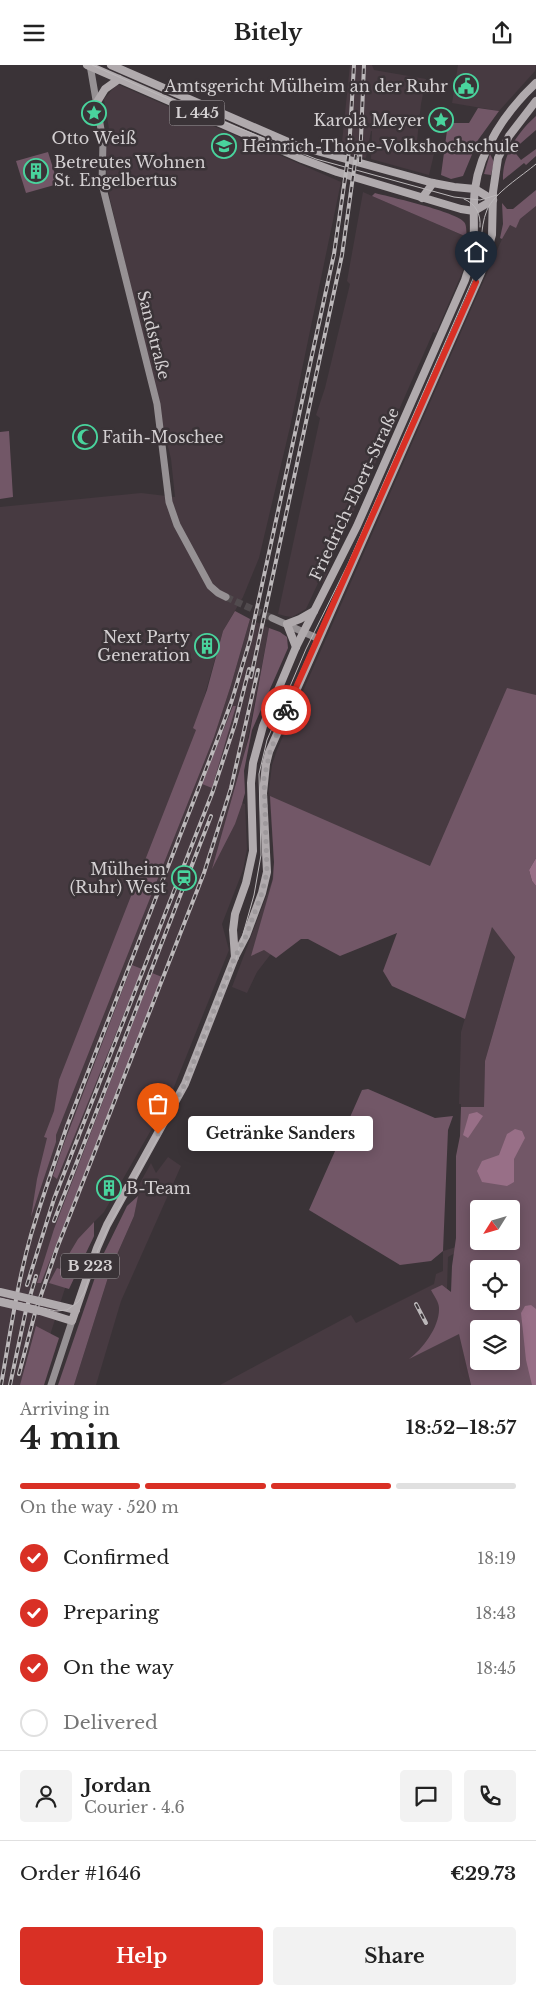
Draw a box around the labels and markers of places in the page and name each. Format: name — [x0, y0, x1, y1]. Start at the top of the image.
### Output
public building icon: Amtsgericht Mülheim an der Ruhr — [453, 73, 479, 99]
place label: Amtsgericht Mülheim an der Ruhr — [164, 76, 448, 96]
place icon: Otto Weiß — [81, 100, 107, 126]
place icon: Karola Meyer — [428, 107, 454, 133]
place label: Karola Meyer — [314, 110, 424, 130]
place label: Otto Weiß — [52, 128, 136, 148]
school or university icon: Heinrich-Thöne-Volkshochschule — [211, 133, 237, 159]
place label: Heinrich-Thöne-Volkshochschule — [242, 136, 519, 156]
place label: Betreutes Wohnen St. Engelbertus — [54, 152, 206, 190]
building icon: Betreutes Wohnen St. Engelbertus — [23, 158, 49, 184]
pin — [455, 231, 497, 282]
mosque icon: Fatih-Moschee — [72, 424, 98, 450]
place label: Fatih-Moschee — [102, 427, 223, 447]
place label: Next Party Generation — [97, 627, 191, 665]
building icon: Next Party Generation — [194, 633, 220, 659]
place label: Mülheim (Ruhr) West — [70, 859, 166, 897]
station icon: Mülheim (Ruhr) West — [171, 865, 197, 891]
pin — [137, 1083, 179, 1134]
callout: Getränke Sanders — [188, 1117, 373, 1151]
building icon: B-Team — [96, 1175, 122, 1201]
place label: B-Team — [126, 1178, 191, 1198]

